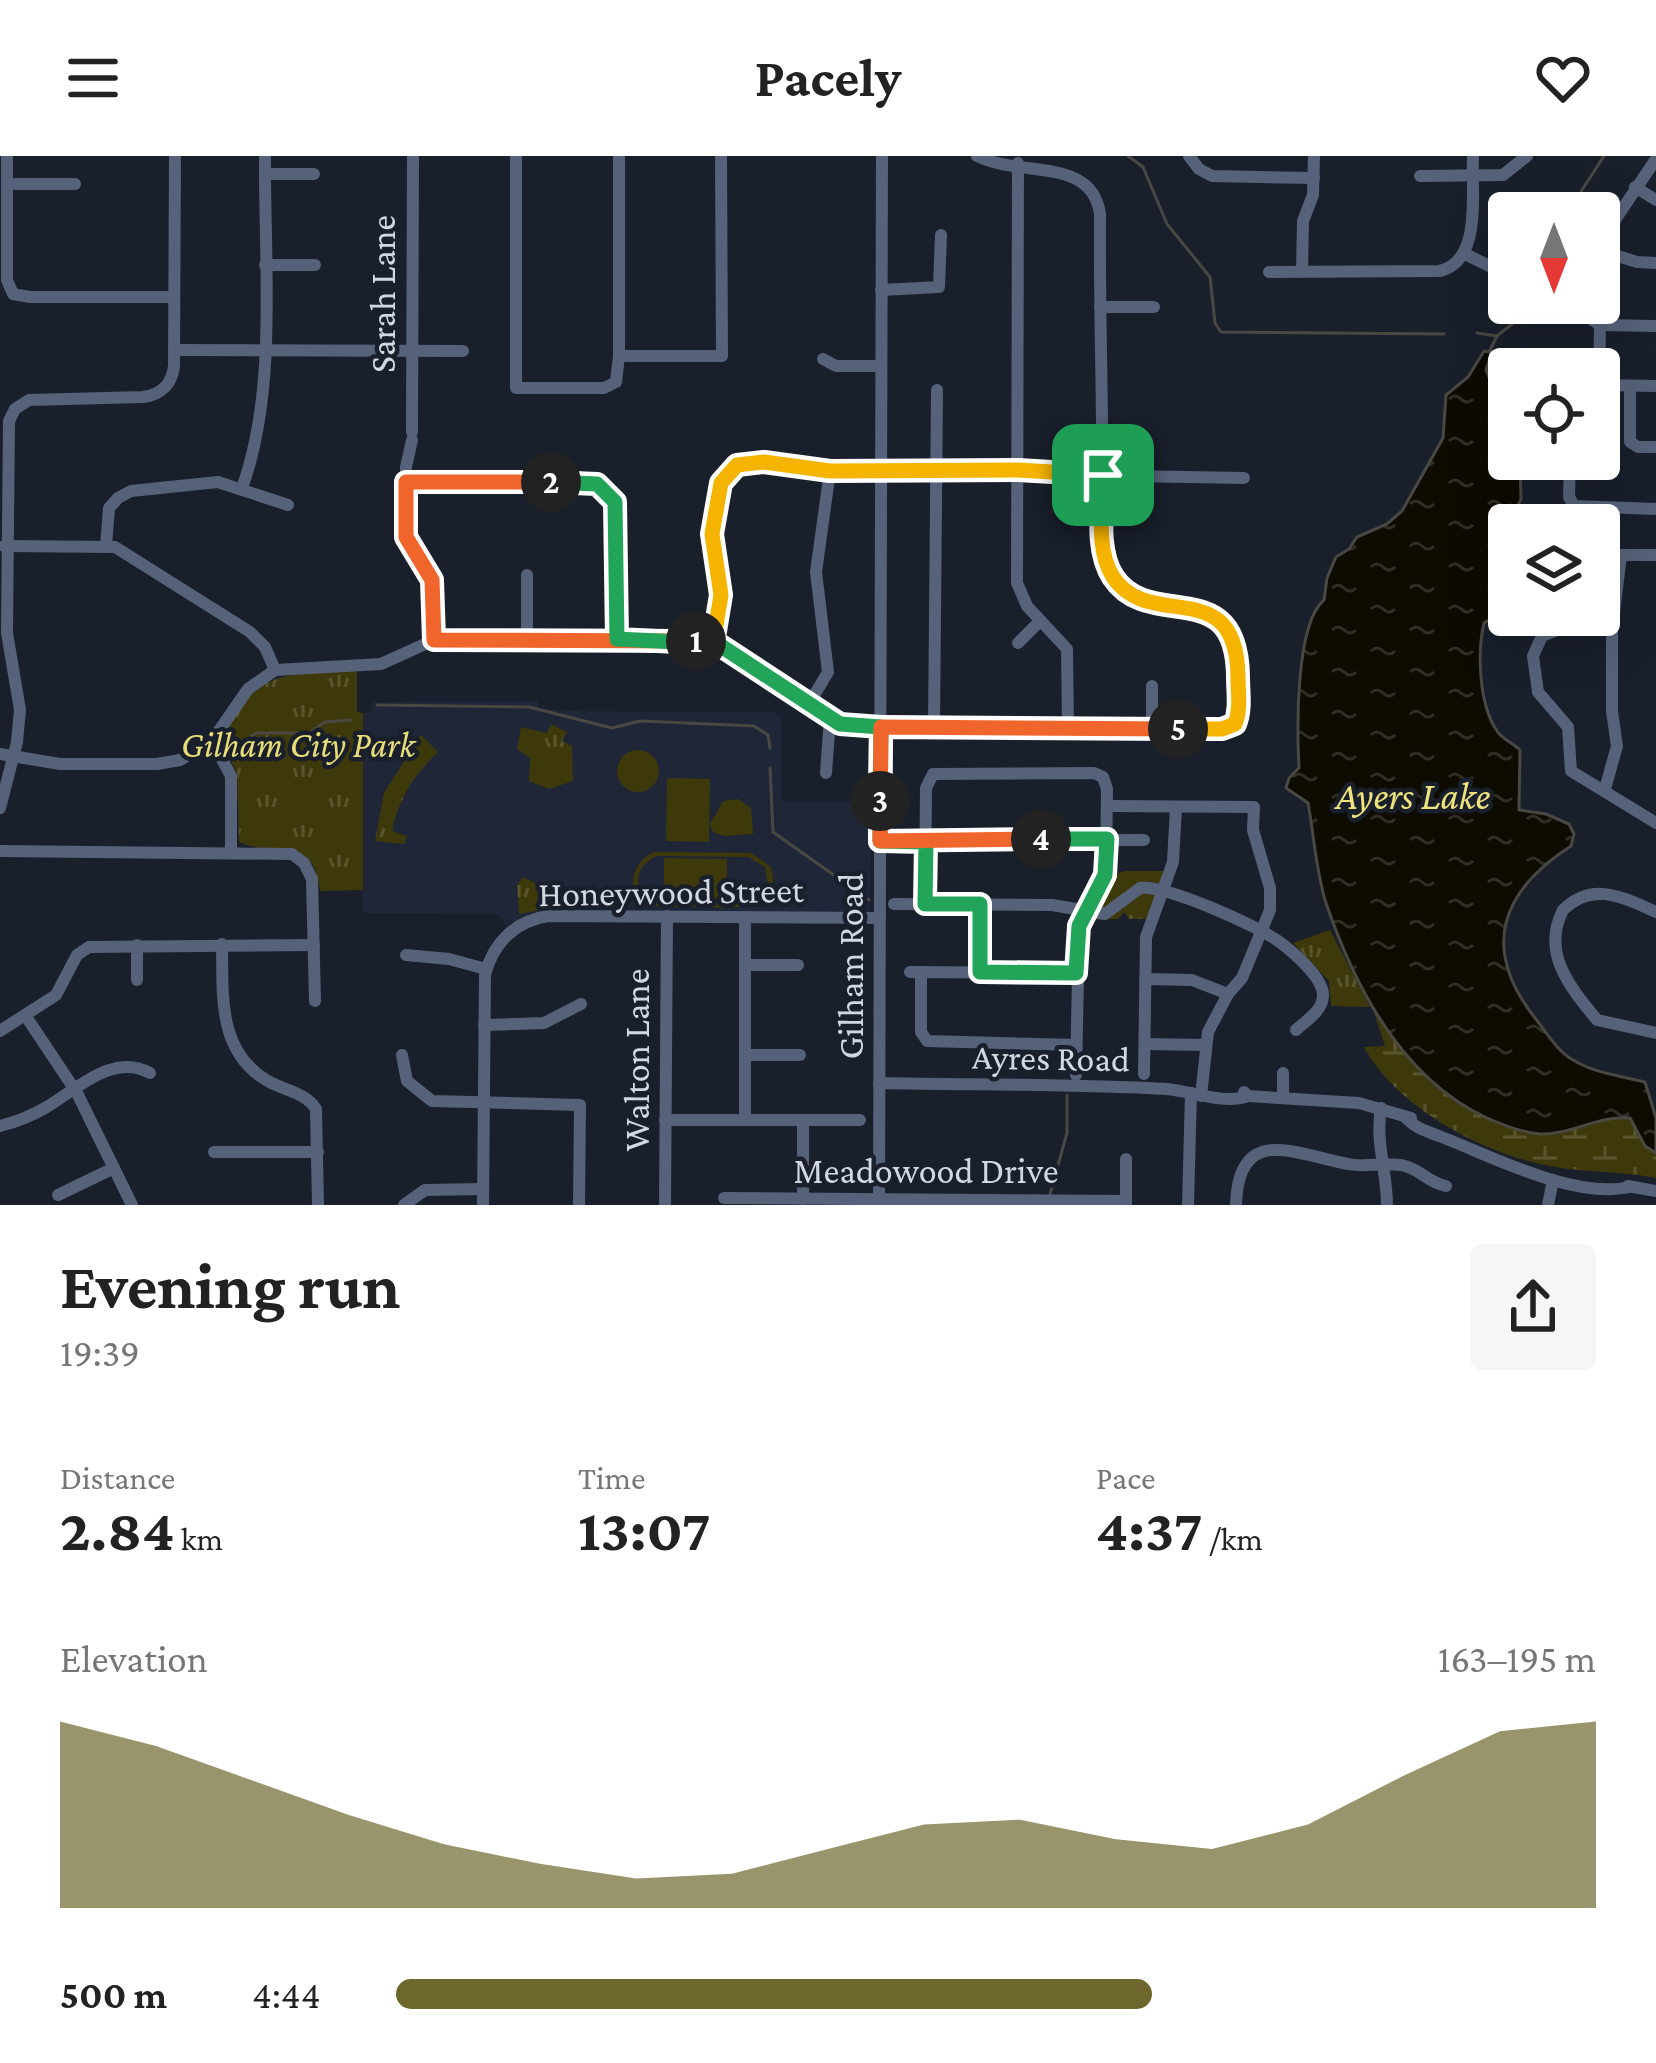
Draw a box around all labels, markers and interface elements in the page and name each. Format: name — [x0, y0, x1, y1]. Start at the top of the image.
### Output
icon: menu — [60, 45, 126, 111]
icon: heart — [1530, 45, 1596, 111]
text: Pacely — [755, 48, 901, 108]
north arrow — [1488, 192, 1620, 324]
map controls — [1488, 192, 1620, 636]
street label: Sarah Lane — [363, 215, 403, 373]
button: locate — [1488, 348, 1620, 480]
pin — [1052, 424, 1154, 526]
icon: arrive — [1070, 442, 1136, 508]
pin: 2 — [521, 452, 581, 512]
text: 2 — [543, 463, 559, 500]
button: layers — [1488, 504, 1620, 636]
pin: 1 — [666, 611, 726, 671]
text: 1 — [690, 622, 702, 659]
pin: 5 — [1148, 699, 1208, 759]
text: 5 — [1170, 710, 1186, 747]
park label: Gilham City Park — [181, 725, 416, 765]
pin: 3 — [850, 771, 910, 831]
water label: Ayers Lake — [1334, 774, 1491, 818]
text: 3 — [872, 782, 888, 819]
pin: 4 — [1011, 809, 1071, 869]
text: 4 — [1032, 820, 1050, 857]
street label: Honeywood Street — [538, 870, 805, 914]
street label: Gilham Road — [831, 873, 871, 1059]
street label: Walton Lane — [617, 969, 657, 1151]
street label: Ayres Road — [972, 1037, 1130, 1079]
street label: Meadowood Drive — [794, 1151, 1058, 1191]
button: share — [1470, 1244, 1596, 1370]
text: Evening run — [60, 1249, 400, 1322]
text: 19:39 — [60, 1331, 140, 1374]
text: Distance — [60, 1459, 175, 1496]
text: Time — [578, 1459, 646, 1496]
text: Pace — [1096, 1459, 1155, 1496]
text: 2.84 — [60, 1496, 175, 1563]
text: 13:07 — [578, 1496, 710, 1563]
text: 4:37 — [1096, 1496, 1203, 1563]
text: km — [175, 1520, 223, 1557]
text: /km — [1203, 1520, 1263, 1557]
text: Elevation — [60, 1637, 208, 1680]
text: 163–195 m — [1438, 1637, 1596, 1680]
text: 500 m — [60, 1973, 167, 2016]
text: 4:44 — [252, 1973, 321, 2016]

